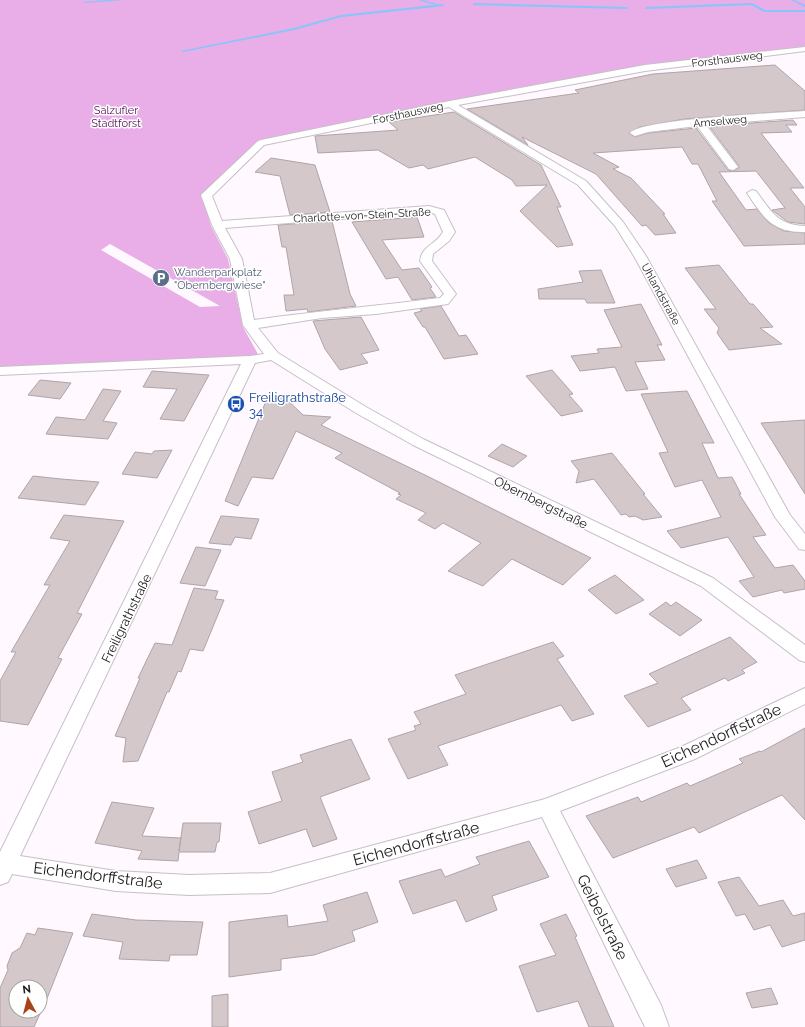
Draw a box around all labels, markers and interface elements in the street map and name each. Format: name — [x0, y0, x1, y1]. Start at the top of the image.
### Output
street label: Forsthausweg — [691, 49, 763, 70]
street label: Forsthausweg — [372, 100, 445, 127]
park label: Salzufler Stadtforst — [91, 104, 141, 130]
street label: Amselweg — [693, 113, 748, 130]
street label: Charlotte-von-Stein-Straße — [293, 205, 432, 226]
street label: Uhlandstraße — [638, 261, 683, 328]
place label: Wanderparkplatz "Obernbergwiese" — [174, 266, 265, 292]
parking icon: Wanderparkplatz "Obernbergwiese" — [151, 268, 171, 288]
place label: Freiligrathstraße 34 — [249, 390, 346, 420]
bus stop icon: Freiligrathstraße 34 — [226, 394, 246, 414]
street label: Obernbergstraße — [491, 473, 591, 532]
street label: Freiligrathstraße — [98, 571, 155, 665]
street label: Eichendorffstraße — [658, 699, 784, 772]
street label: Eichendorffstraße — [351, 817, 481, 869]
street label: Eichendorffstraße — [32, 858, 164, 893]
street label: Geibelstraße — [573, 871, 632, 963]
north arrow — [8, 979, 48, 1019]
text: N — [22, 983, 32, 997]

